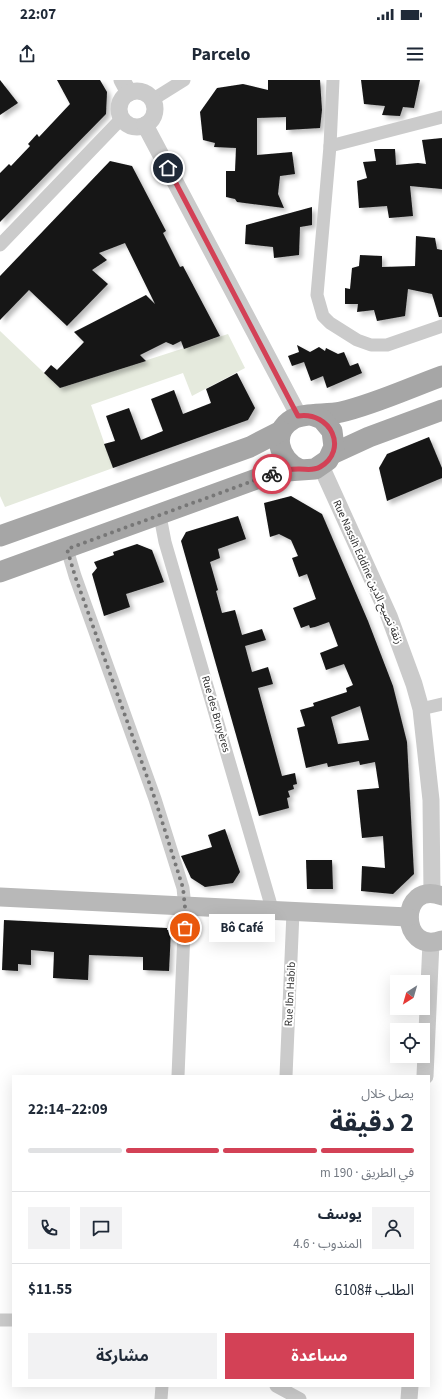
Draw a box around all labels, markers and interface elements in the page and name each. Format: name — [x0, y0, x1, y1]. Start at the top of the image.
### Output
text: 22:07 — [20, 4, 56, 25]
text: Parcelo — [192, 42, 251, 67]
icon: share — [16, 43, 38, 65]
icon: menu — [404, 43, 426, 65]
pin — [151, 151, 185, 185]
icon: home — [157, 157, 179, 179]
courier — [252, 454, 292, 494]
icon: bike — [261, 463, 283, 485]
street label: Rue Nassih Eddine زنقة نصيح الدين — [329, 498, 407, 646]
street label: Rue des Bruyères — [198, 674, 234, 754]
pin — [168, 911, 202, 945]
callout: Bô Café — [209, 914, 275, 942]
icon: bag — [174, 917, 196, 939]
text: Bô Café — [220, 919, 264, 937]
street label: Rue Ibn Habib — [281, 961, 299, 1027]
north arrow — [390, 975, 430, 1015]
map controls — [390, 975, 430, 1063]
button: locate — [390, 1023, 430, 1063]
text: يصل خلال — [361, 1085, 414, 1103]
text: 22:09–22:14 — [28, 1099, 108, 1120]
text: 2 دقيقة — [330, 1104, 414, 1141]
text: في الطريق · 190 m — [320, 1164, 414, 1182]
text: يوسف — [318, 1204, 362, 1225]
button: phone — [28, 1207, 70, 1249]
button: chat — [80, 1207, 122, 1249]
button: person — [372, 1207, 414, 1249]
text: المندوب · 4.6 — [293, 1235, 362, 1253]
text: $11.55 — [28, 1279, 72, 1300]
text: الطلب #6108 — [335, 1280, 414, 1301]
button: مشاركة — [28, 1333, 217, 1379]
button: مساعدة — [225, 1333, 414, 1379]

